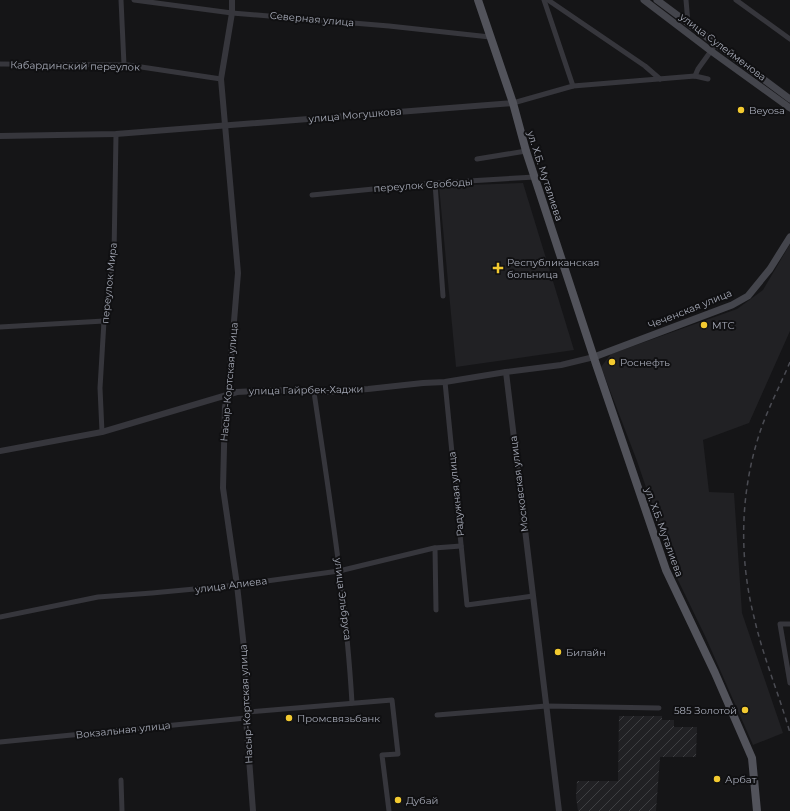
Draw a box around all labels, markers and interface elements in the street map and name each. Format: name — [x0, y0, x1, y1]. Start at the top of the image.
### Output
street label: Северная улица — [269, 9, 355, 29]
street label: улица Сулейменова — [676, 10, 769, 84]
street label: Кабардинский переулок — [10, 58, 140, 74]
street label: улица Могушкова — [307, 104, 402, 126]
place label: Beyosa — [749, 104, 785, 117]
marker: Beyosa — [736, 105, 746, 115]
street label: ул. Х.Б. Муталиева — [524, 128, 566, 223]
street label: переулок Свободы — [373, 175, 473, 195]
street label: переулок Мира — [98, 242, 120, 324]
place label: Республиканская больница — [507, 256, 599, 281]
marker: Республиканская больница — [492, 262, 504, 274]
street label: Чеченская улица — [646, 286, 734, 332]
place label: МТС — [712, 319, 735, 332]
marker: МТС — [699, 320, 709, 330]
street label: Насыр-Кортская улица — [217, 322, 241, 442]
place label: Роснефть — [620, 356, 670, 369]
marker: Роснефть — [607, 357, 617, 367]
street label: улица Гайрбек-Хаджи — [248, 383, 363, 398]
street label: Московская улица — [507, 435, 531, 533]
street label: Радужная улица — [445, 451, 467, 537]
street label: ул. Х.Б. Муталиева — [641, 485, 686, 578]
street label: улица Эльбруса — [331, 556, 355, 641]
street label: улица Алиева — [193, 574, 268, 596]
street label: Насыр-Кортская улица — [236, 644, 256, 764]
place label: Билайн — [566, 646, 606, 659]
marker: Билайн — [553, 647, 563, 657]
place label: 585 Золотой — [674, 704, 737, 717]
marker: 585 Золотой — [740, 705, 750, 715]
place label: Промсвязьбанк — [297, 712, 380, 725]
marker: Промсвязьбанк — [284, 713, 294, 723]
street label: Вокзальная улица — [75, 719, 171, 741]
place label: Арбат — [725, 773, 757, 786]
marker: Арбат — [712, 774, 722, 784]
place label: Дубай — [406, 794, 438, 807]
marker: Дубай — [393, 795, 403, 805]

